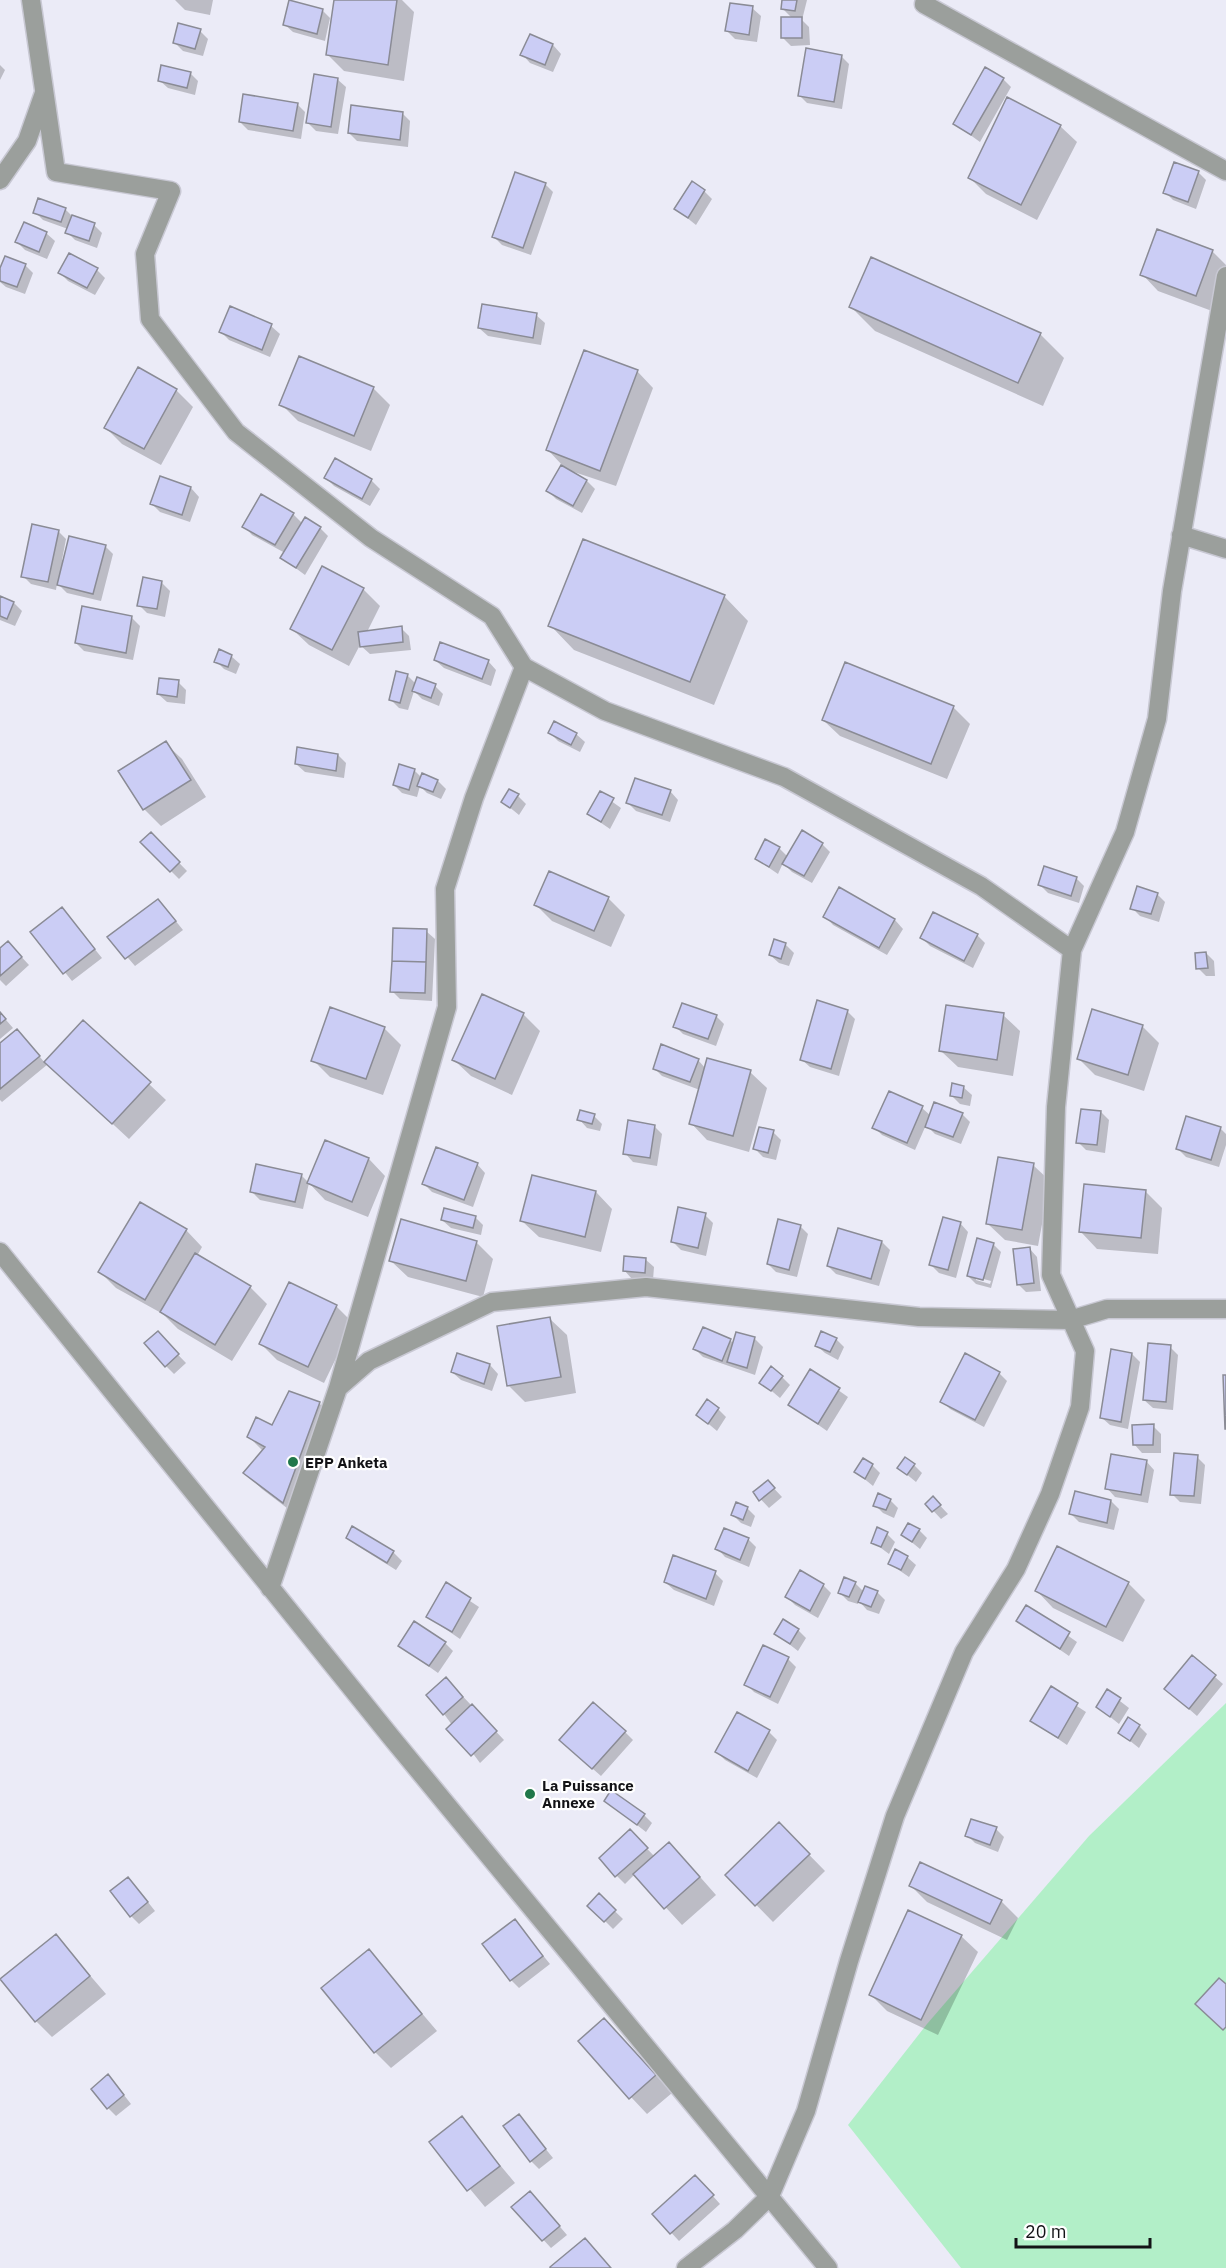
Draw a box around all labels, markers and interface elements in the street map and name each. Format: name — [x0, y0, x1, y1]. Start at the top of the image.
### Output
place label: EPP Anketa — [305, 1453, 388, 1472]
marker: EPP Anketa — [286, 1455, 300, 1469]
place label: La Puissance Annexe — [542, 1776, 634, 1812]
marker: La Puissance Annexe — [523, 1787, 537, 1801]
scale bar — [1016, 2211, 1150, 2249]
text: 20 m — [1025, 2220, 1067, 2243]

